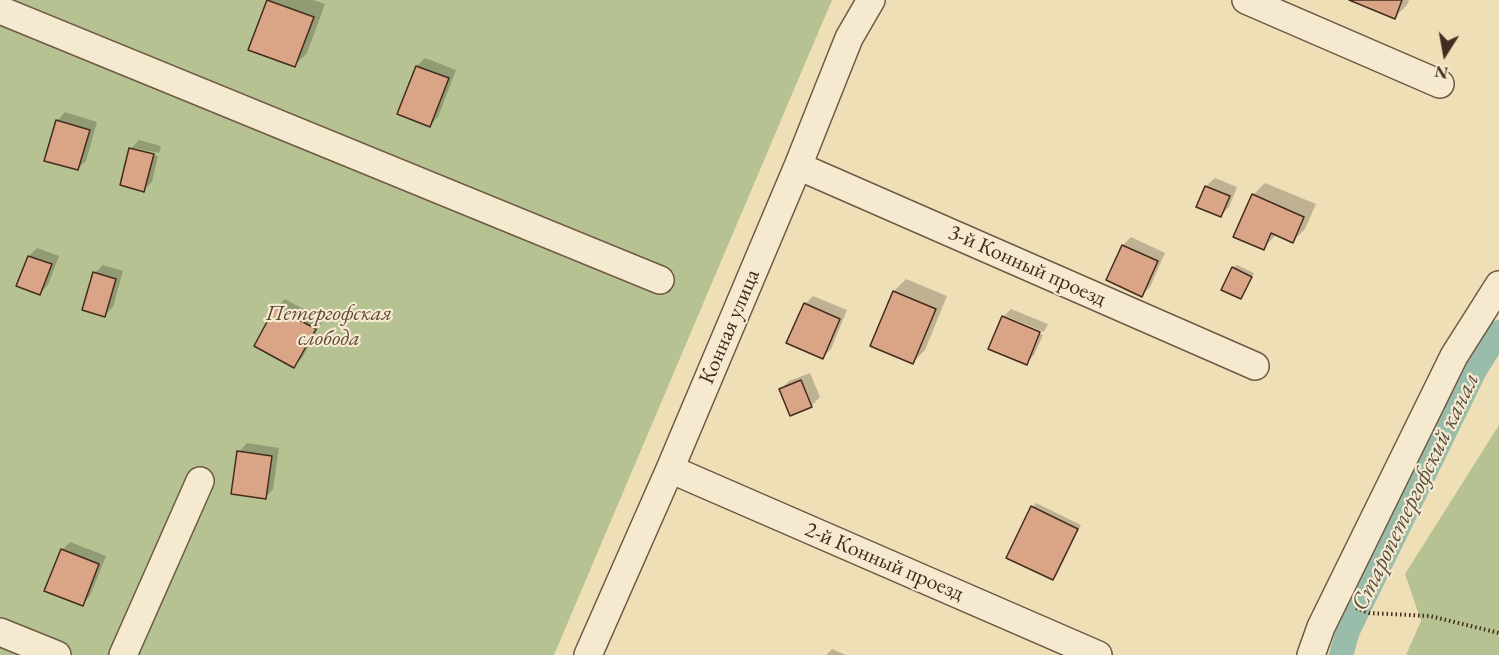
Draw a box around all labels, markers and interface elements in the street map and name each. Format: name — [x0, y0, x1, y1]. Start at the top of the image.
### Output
north arrow — [1415, 24, 1475, 84]
text: N — [1433, 61, 1450, 84]
street label: 3-й Конный проезд — [944, 219, 1110, 313]
street label: Конная улица — [694, 266, 766, 388]
park label: Петергофская слобода — [266, 301, 392, 352]
water label: Старопетергофский канал — [1346, 368, 1486, 616]
street label: 2-й Конный проезд — [801, 517, 967, 607]

